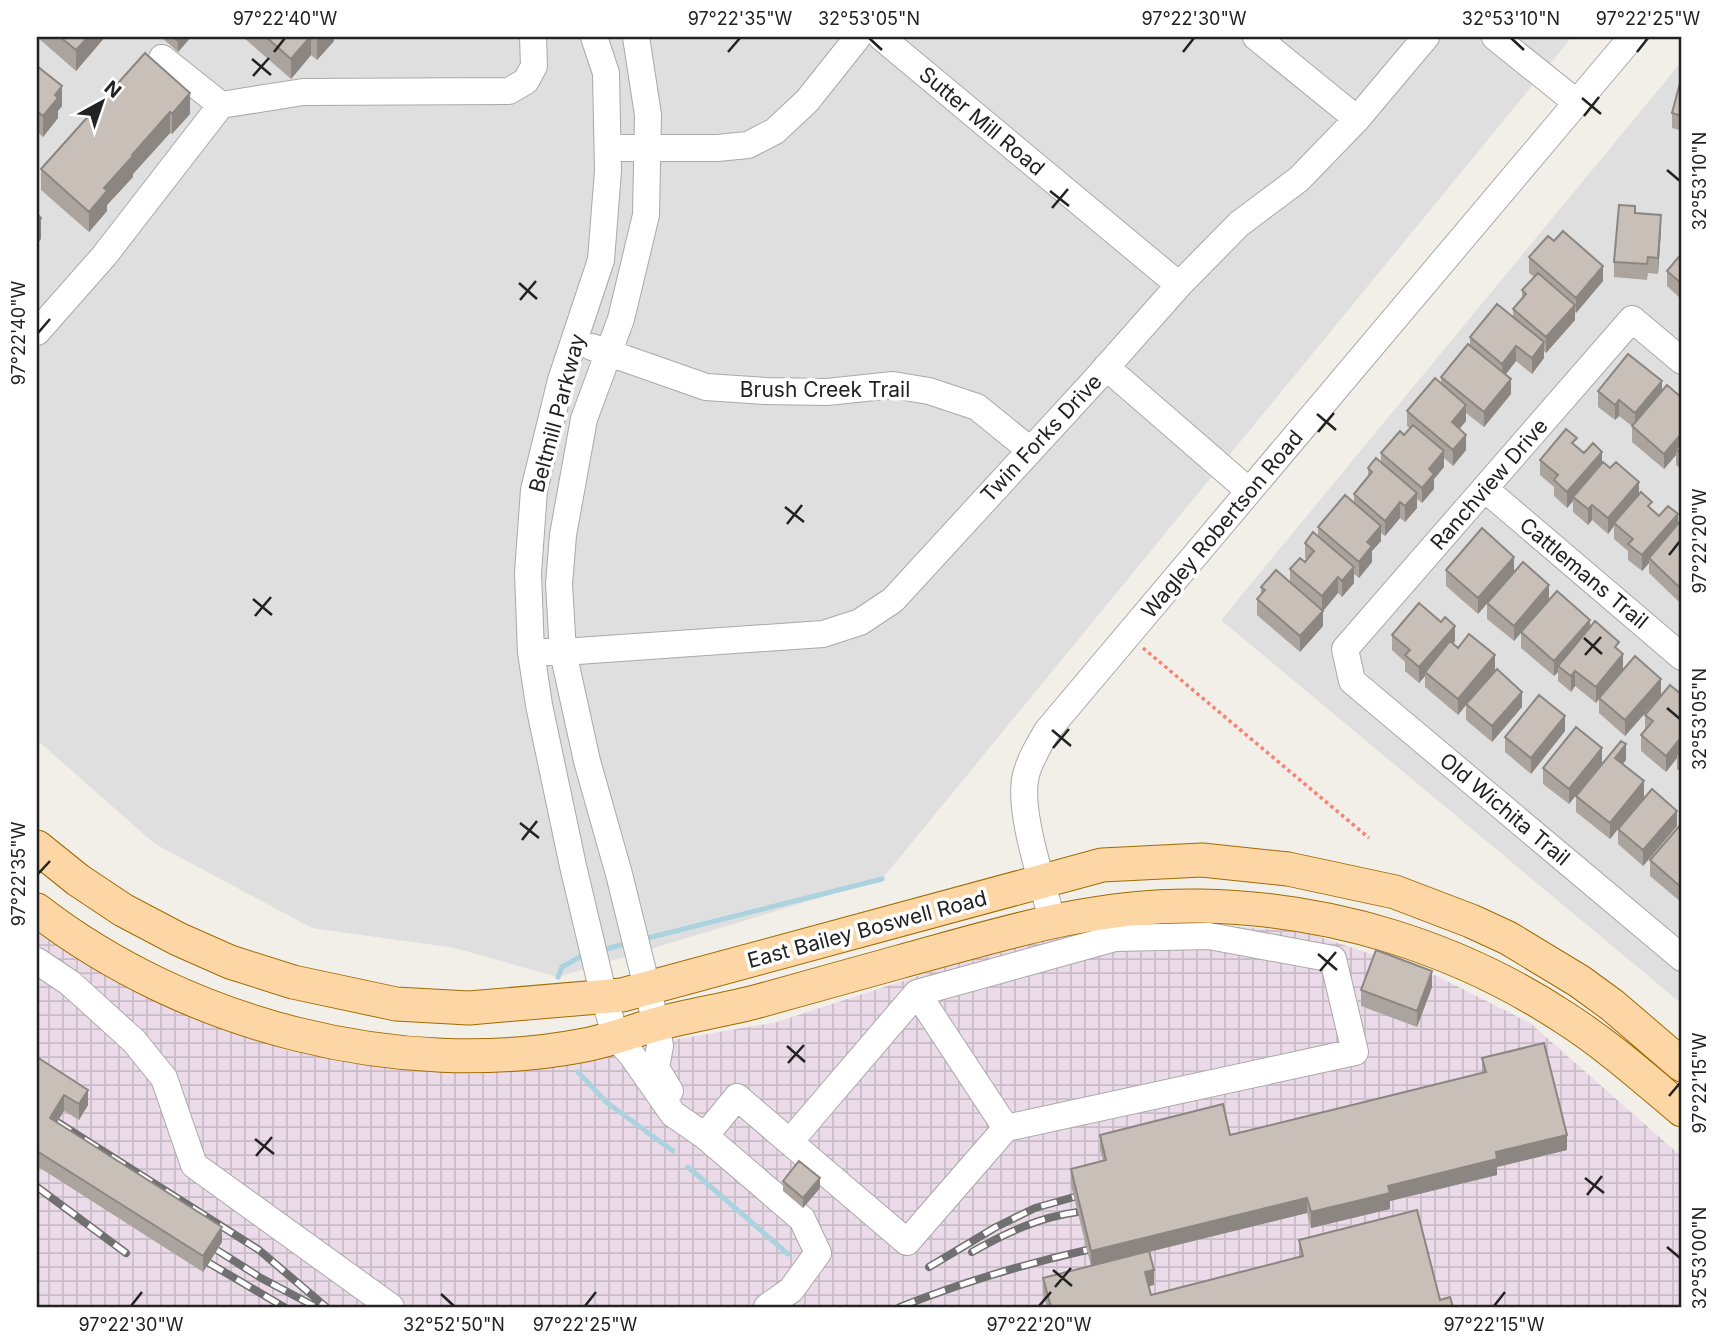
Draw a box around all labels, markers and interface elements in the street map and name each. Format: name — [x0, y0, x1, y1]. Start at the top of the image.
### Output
text: 97°22'40"W — [233, 8, 338, 29]
text: 97°22'35"W — [688, 8, 793, 29]
text: 32°53'05"N — [818, 8, 920, 29]
text: 97°22'30"W — [1141, 8, 1247, 29]
text: 32°53'10"N — [1462, 8, 1560, 29]
text: 97°22'25"W — [1596, 8, 1701, 29]
street label: Sutter Mill Road — [914, 61, 1050, 181]
north arrow — [66, 66, 136, 136]
text: N — [100, 76, 126, 103]
text: 32°53'10"N — [1689, 132, 1710, 230]
text: 97°22'40"W — [8, 280, 29, 385]
street label: Beltmill Parkway — [524, 331, 590, 495]
street label: Twin Forks Drive — [975, 369, 1107, 507]
street label: Brush Creek Trail — [740, 377, 910, 402]
street label: Ranchview Drive — [1425, 413, 1553, 555]
street label: Wagley Robertson Road — [1136, 425, 1308, 623]
text: 97°22'20"W — [1689, 488, 1710, 594]
street label: Cattlemans Trail — [1515, 512, 1653, 634]
text: 32°53'05"N — [1689, 668, 1710, 770]
street label: Old Wichita Trail — [1435, 747, 1575, 871]
text: 97°22'35"W — [8, 821, 29, 926]
street label: East Bailey Boswell Road — [745, 885, 989, 973]
text: 97°22'15"W — [1689, 1032, 1710, 1133]
text: 32°53'00"N — [1689, 1207, 1710, 1309]
text: 97°22'30"W — [78, 1314, 184, 1335]
text: 32°52'50"N — [403, 1314, 505, 1335]
text: 97°22'25"W — [533, 1314, 638, 1335]
text: 97°22'20"W — [986, 1314, 1092, 1335]
text: 97°22'15"W — [1444, 1314, 1545, 1335]

